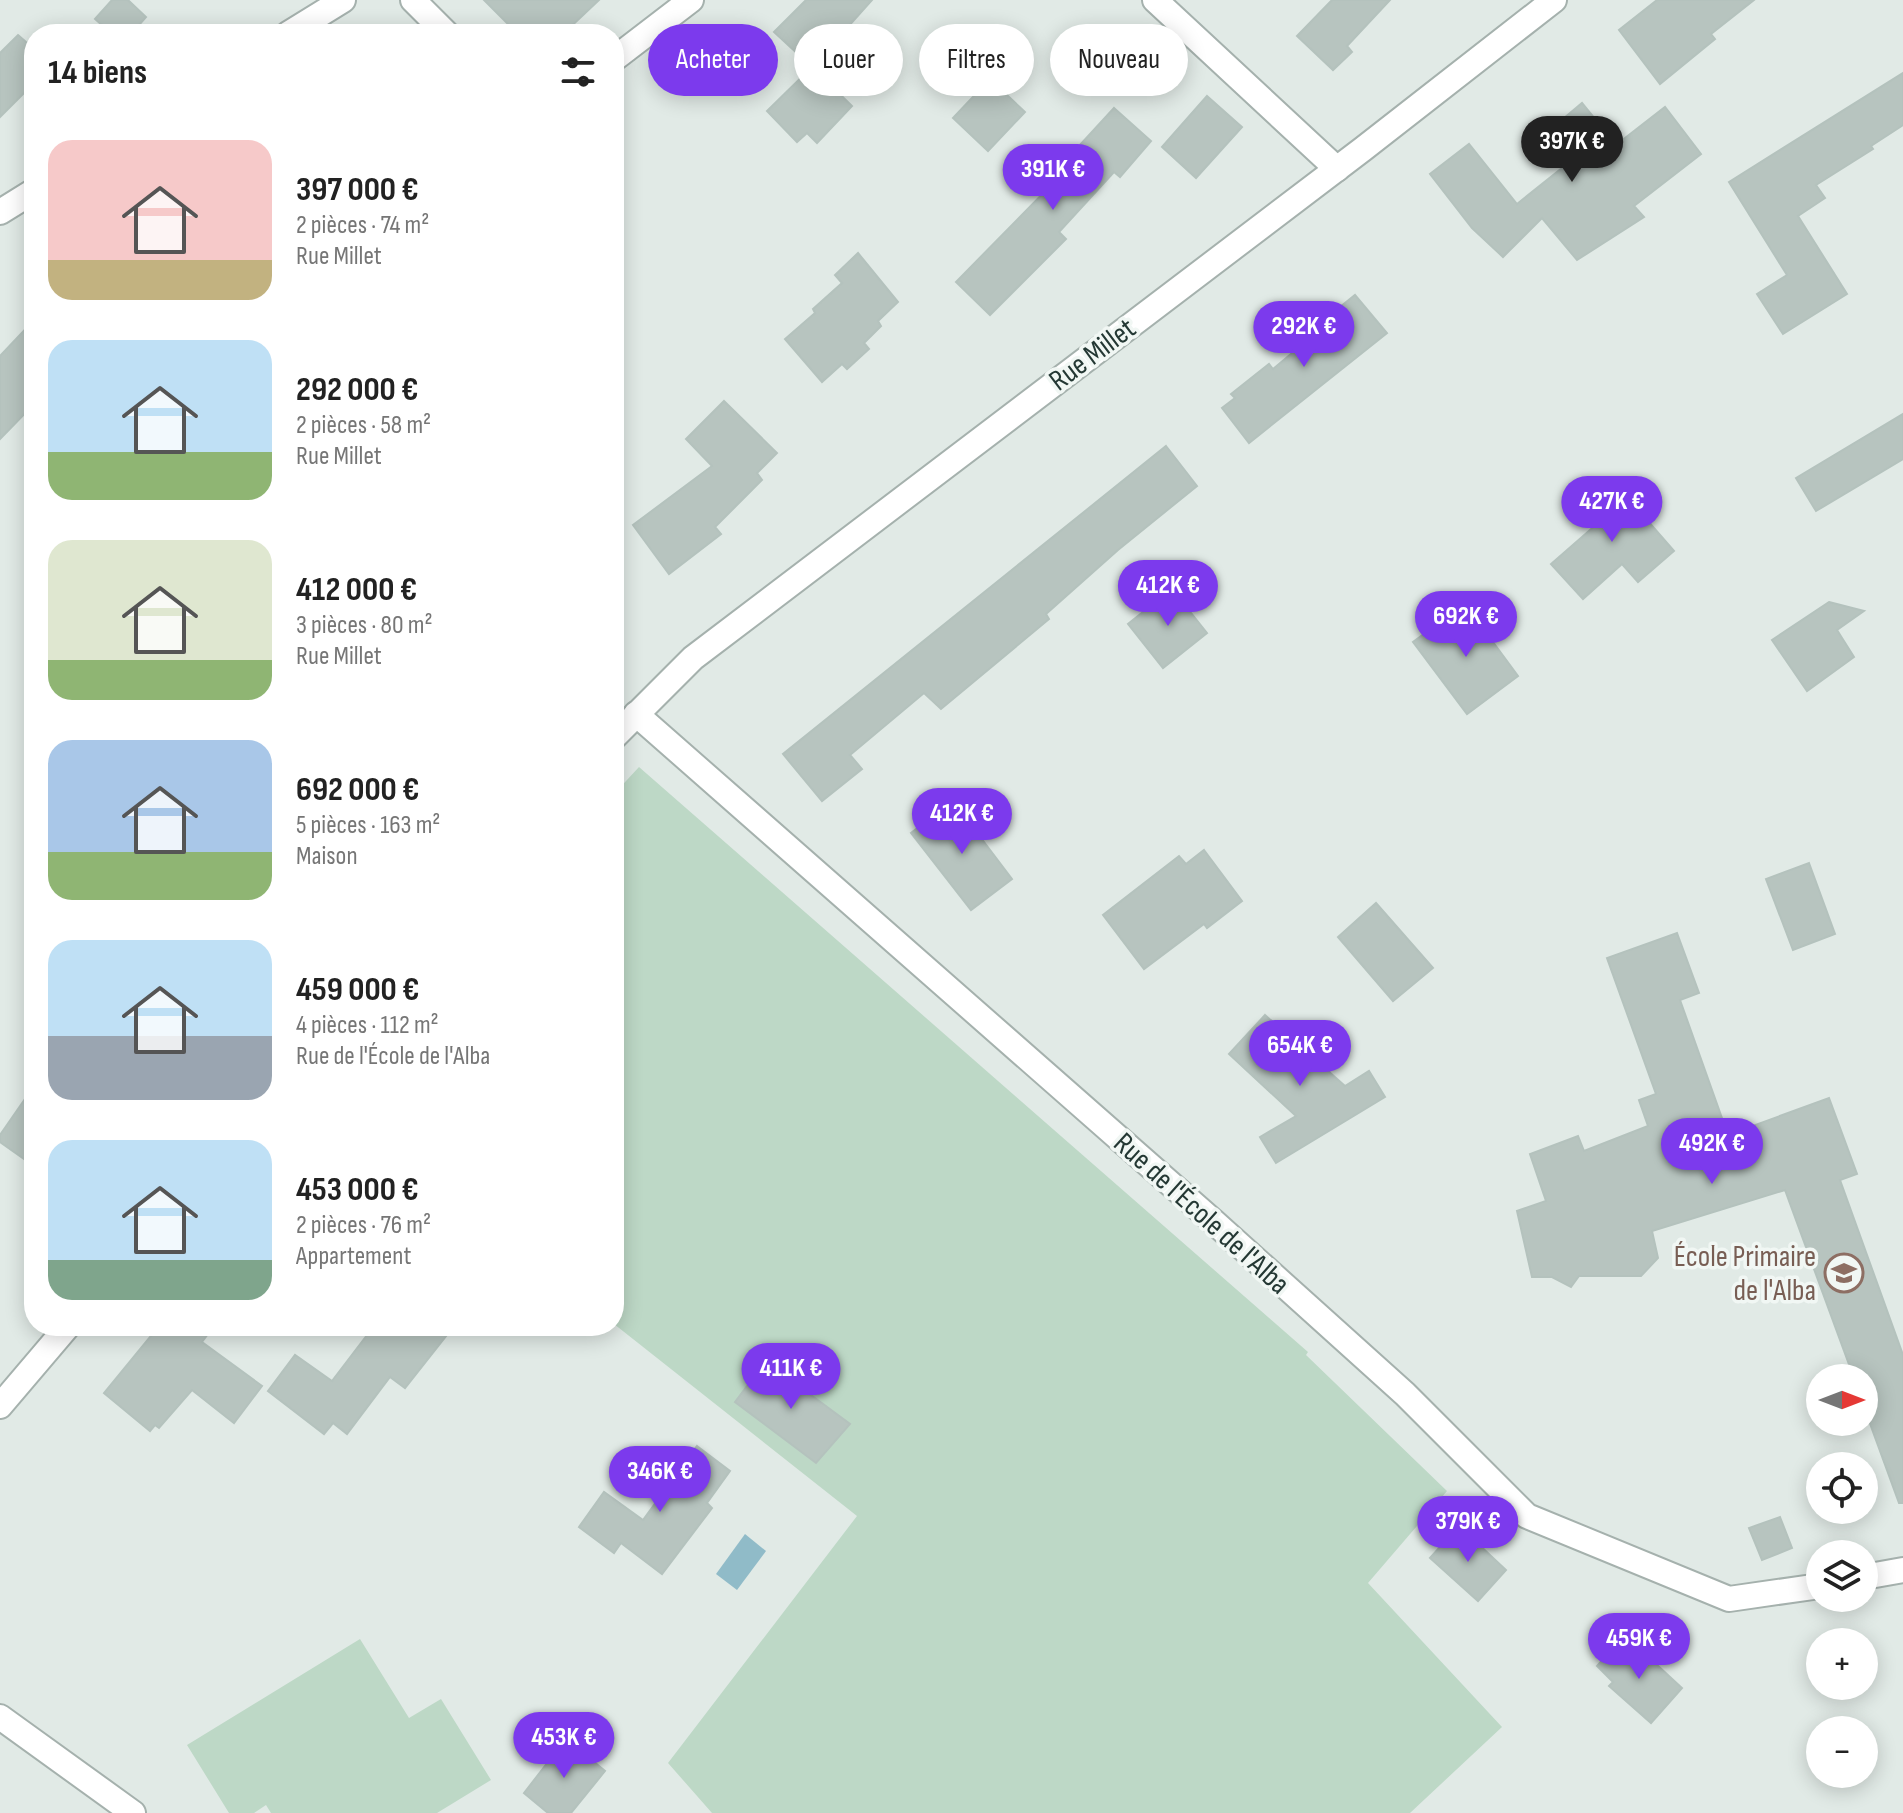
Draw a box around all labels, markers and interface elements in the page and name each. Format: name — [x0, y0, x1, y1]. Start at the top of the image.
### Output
chip: Acheter — [648, 24, 778, 96]
chip: Louer — [794, 24, 903, 96]
chip: Filtres — [919, 24, 1034, 96]
chip: Nouveau — [1050, 24, 1188, 96]
icon: filters — [556, 50, 600, 94]
text: 14 biens — [48, 52, 147, 93]
pin: 397K € — [1507, 116, 1637, 184]
text: 397K € — [1539, 126, 1605, 157]
pin: 391K € — [988, 144, 1118, 212]
text: 391K € — [1021, 154, 1085, 185]
text: 397 000 € — [296, 169, 419, 210]
icon: home — [112, 172, 208, 268]
text: 2 pièces · 74 m² — [296, 210, 429, 241]
text: Rue Millet — [296, 241, 382, 272]
pin: 292K € — [1239, 301, 1369, 369]
street label: Rue Millet — [1042, 311, 1143, 399]
text: 292K € — [1271, 311, 1337, 342]
text: 292 000 € — [296, 369, 418, 410]
icon: home — [112, 372, 208, 468]
text: 2 pièces · 58 m² — [296, 410, 431, 441]
text: Rue Millet — [296, 441, 382, 472]
pin: 427K € — [1547, 476, 1677, 544]
text: 427K € — [1579, 486, 1645, 517]
pin: 412K € — [1103, 560, 1233, 628]
text: 412 000 € — [296, 569, 417, 610]
text: 412K € — [1136, 570, 1200, 601]
icon: home — [112, 572, 208, 668]
pin: 692K € — [1401, 591, 1531, 659]
text: 692K € — [1433, 601, 1499, 632]
text: 3 pièces · 80 m² — [296, 610, 433, 641]
text: Rue Millet — [296, 641, 382, 672]
text: 692 000 € — [296, 769, 419, 810]
icon: home — [112, 772, 208, 868]
pin: 412K € — [897, 788, 1027, 856]
text: 412K € — [930, 798, 994, 829]
text: 5 pièces · 163 m² — [296, 810, 440, 841]
text: Maison — [296, 841, 358, 872]
text: 459 000 € — [296, 969, 419, 1010]
icon: home — [112, 972, 208, 1068]
text: 4 pièces · 112 m² — [296, 1010, 439, 1041]
pin: 654K € — [1235, 1020, 1365, 1088]
text: 654K € — [1267, 1030, 1333, 1061]
text: Rue de l'École de l'Alba — [296, 1041, 490, 1072]
pin: 492K € — [1647, 1118, 1777, 1186]
street label: Rue de l'École de l'Alba — [1106, 1125, 1297, 1302]
text: 492K € — [1679, 1128, 1745, 1159]
text: 453 000 € — [296, 1169, 419, 1210]
icon: home — [112, 1172, 208, 1268]
text: 2 pièces · 76 m² — [296, 1210, 431, 1241]
place label: École Primaire de l'Alba — [1674, 1239, 1816, 1309]
text: Appartement — [296, 1241, 411, 1272]
school or university icon: École Primaire de l'Alba — [1823, 1252, 1865, 1294]
pin: 411K € — [726, 1343, 856, 1411]
text: 411K € — [760, 1353, 822, 1384]
north arrow — [1806, 1364, 1878, 1436]
map controls — [1806, 1364, 1878, 1788]
pin: 346K € — [595, 1446, 725, 1514]
button: locate — [1806, 1452, 1878, 1524]
text: 346K € — [627, 1456, 693, 1487]
pin: 379K € — [1403, 1496, 1533, 1564]
text: 379K € — [1435, 1506, 1501, 1537]
button: layers — [1806, 1540, 1878, 1612]
pin: 459K € — [1574, 1613, 1704, 1681]
text: 459K € — [1606, 1623, 1672, 1654]
button: + — [1806, 1628, 1878, 1700]
pin: 453K € — [499, 1712, 629, 1780]
button: − — [1806, 1716, 1878, 1788]
text: 453K € — [531, 1722, 597, 1753]

